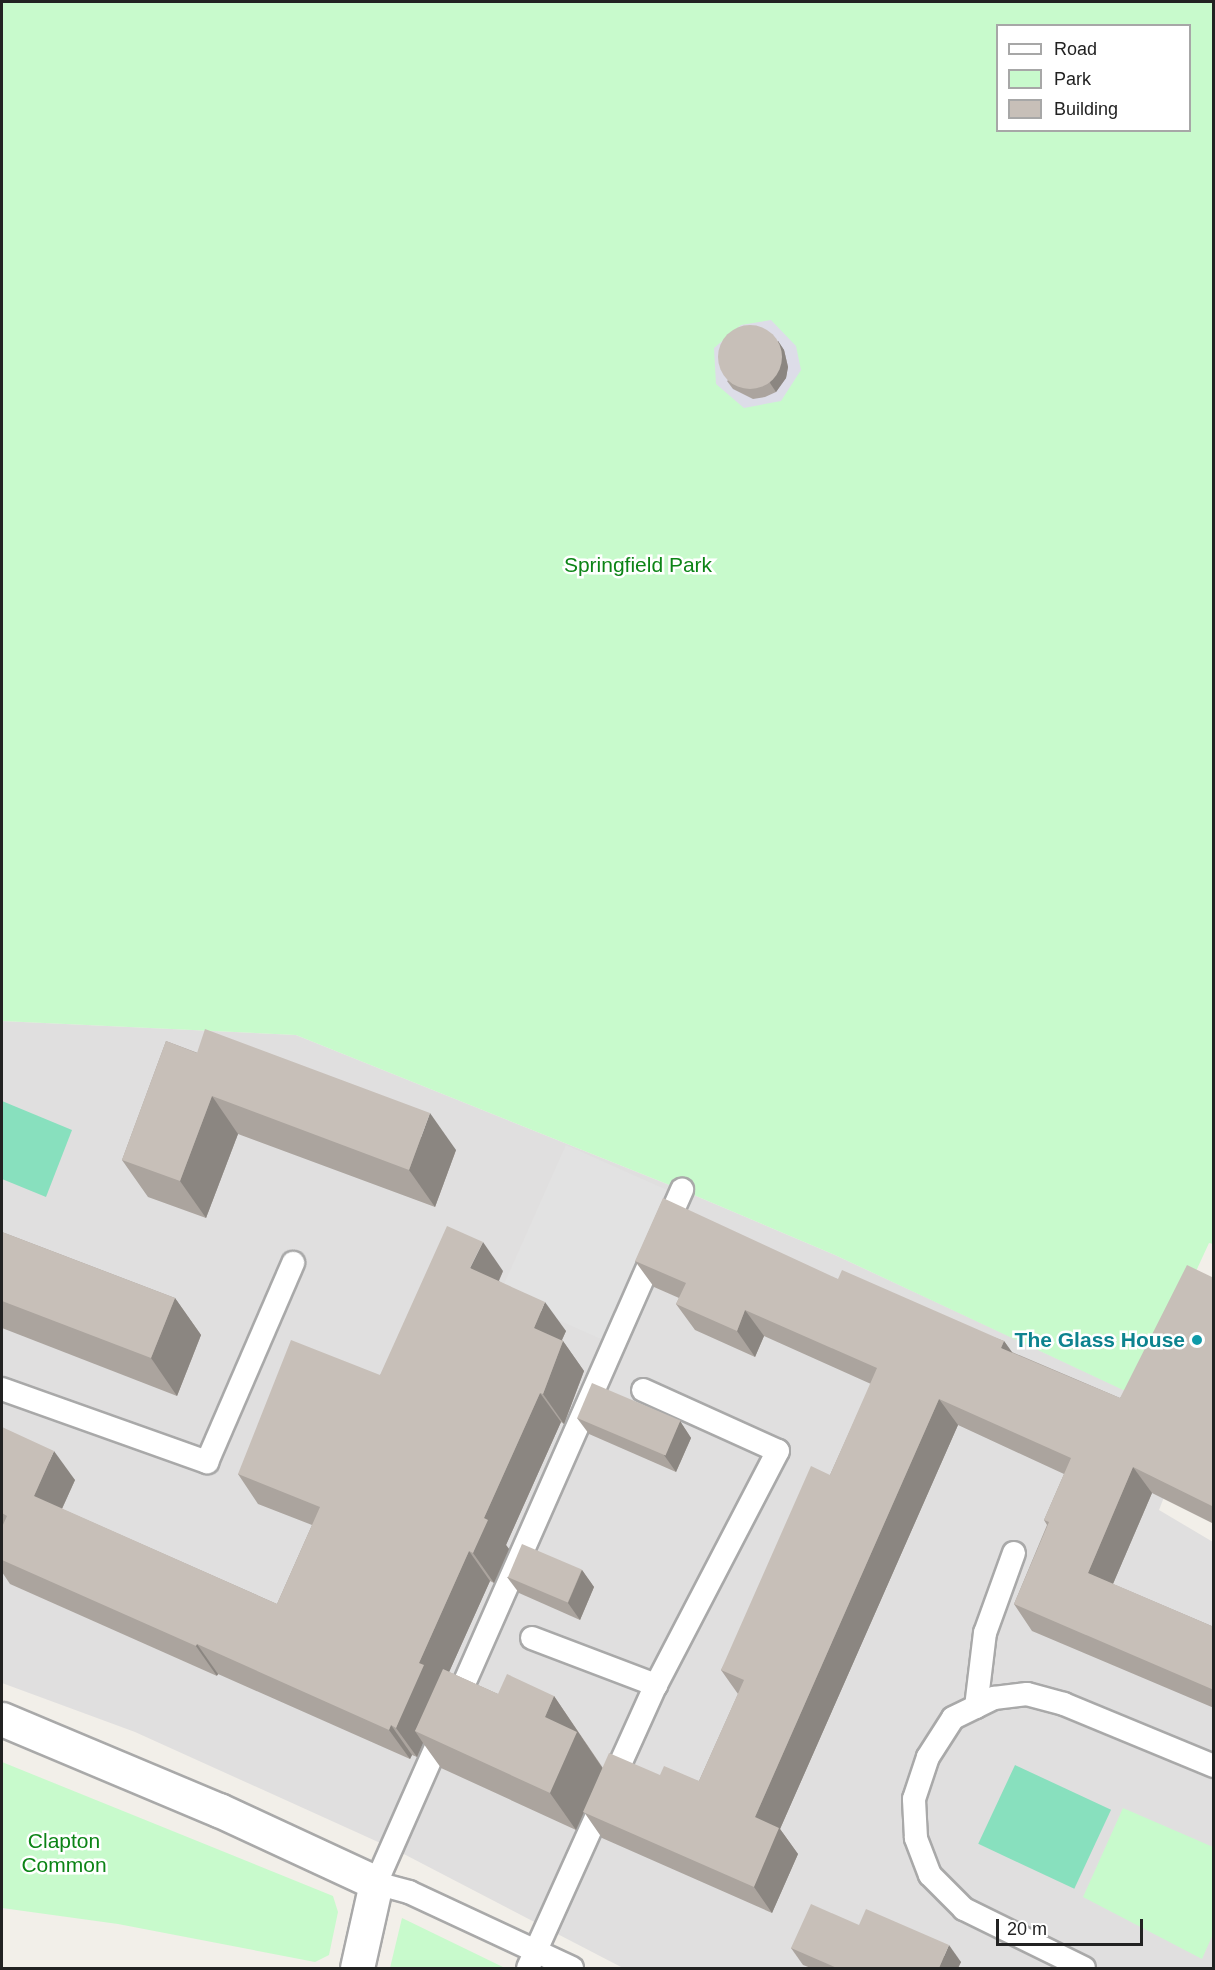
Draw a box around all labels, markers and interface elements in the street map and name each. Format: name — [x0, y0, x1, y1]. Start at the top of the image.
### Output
legend — [996, 24, 1191, 132]
text: Road — [1054, 39, 1097, 59]
text: Park — [1054, 69, 1091, 89]
text: Building — [1054, 99, 1118, 119]
park label: Springfield Park — [564, 552, 712, 578]
place label: The Glass House — [1015, 1327, 1185, 1353]
marker: The Glass House — [1190, 1333, 1204, 1347]
park label: Clapton Common — [21, 1828, 107, 1878]
scale bar — [999, 1907, 1146, 1945]
text: 20 m — [1007, 1919, 1047, 1939]

